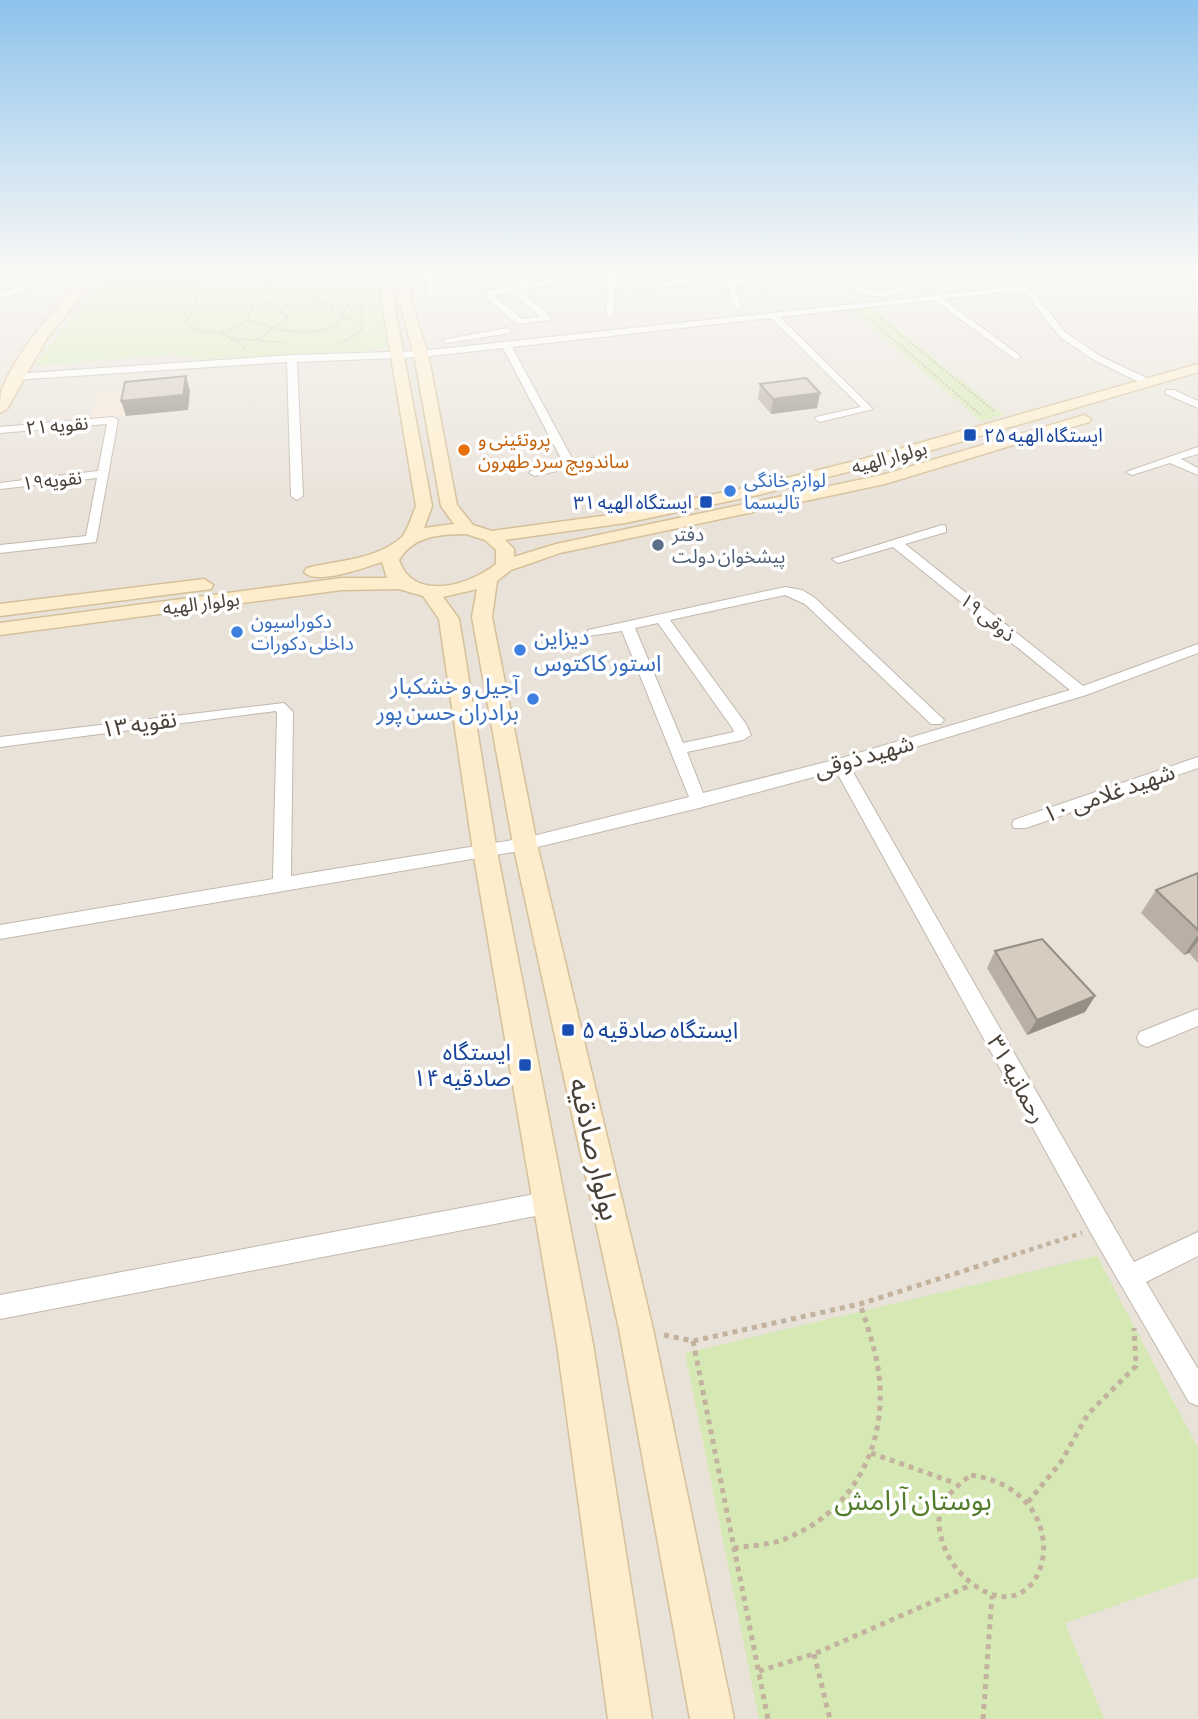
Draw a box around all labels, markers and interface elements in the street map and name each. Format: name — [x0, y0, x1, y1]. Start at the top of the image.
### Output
street label: نقویه ۲۱ — [25, 411, 89, 440]
place label: ایستگاه الهیه ۲۵ — [984, 424, 1103, 446]
marker: ایستگاه الهیه ۲۵ — [962, 427, 978, 443]
place label: پروتئینی و ساندویچ سرد طهرون — [478, 428, 629, 476]
street label: بولوار الهیه — [849, 436, 930, 479]
marker: پروتئینی و ساندویچ سرد طهرون — [456, 442, 472, 458]
street label: نقویه۱۹ — [21, 466, 83, 495]
place label: لوازم خانگی تالیسما — [744, 469, 826, 513]
marker: لوازم خانگی تالیسما — [722, 483, 738, 499]
place label: ایستگاه الهیه ۳۱ — [573, 491, 692, 513]
marker: ایستگاه الهیه ۳۱ — [698, 494, 714, 510]
place label: دفتر پیشخوان دولت — [671, 523, 785, 569]
marker: دفتر پیشخوان دولت — [650, 537, 666, 553]
street label: بولوار الهیه — [161, 587, 241, 620]
street label: ذوقی ۱۹ — [955, 588, 1020, 647]
place label: دکوراسیون داخلی دکورات — [251, 610, 354, 655]
marker: دکوراسیون داخلی دکورات — [229, 624, 245, 640]
place label: دیزاین استور کاکتوس — [534, 624, 661, 677]
marker: دیزاین استور کاکتوس — [512, 642, 528, 658]
place label: آجیل و خشکبار برادران حسن پور — [375, 673, 520, 727]
marker: آجیل و خشکبار برادران حسن پور — [525, 691, 541, 707]
street label: نقویه ۱۳ — [100, 706, 179, 743]
street label: شهید ذوقی — [811, 729, 917, 784]
street label: شهید غلامی ۱۰ — [1040, 758, 1178, 828]
place label: ایستگاه صادقیه ۵ — [582, 1017, 738, 1043]
marker: ایستگاه صادقیه ۵ — [560, 1022, 576, 1038]
street label: رحمانیه ۳۱ — [981, 1031, 1052, 1128]
place label: ایستگاه صادقیه ۱۴ — [413, 1039, 511, 1091]
marker: ایستگاه صادقیه ۱۴ — [517, 1057, 533, 1073]
street label: بولوار صادقیه — [562, 1075, 627, 1224]
park label: بوستان آرامش — [834, 1484, 992, 1517]

